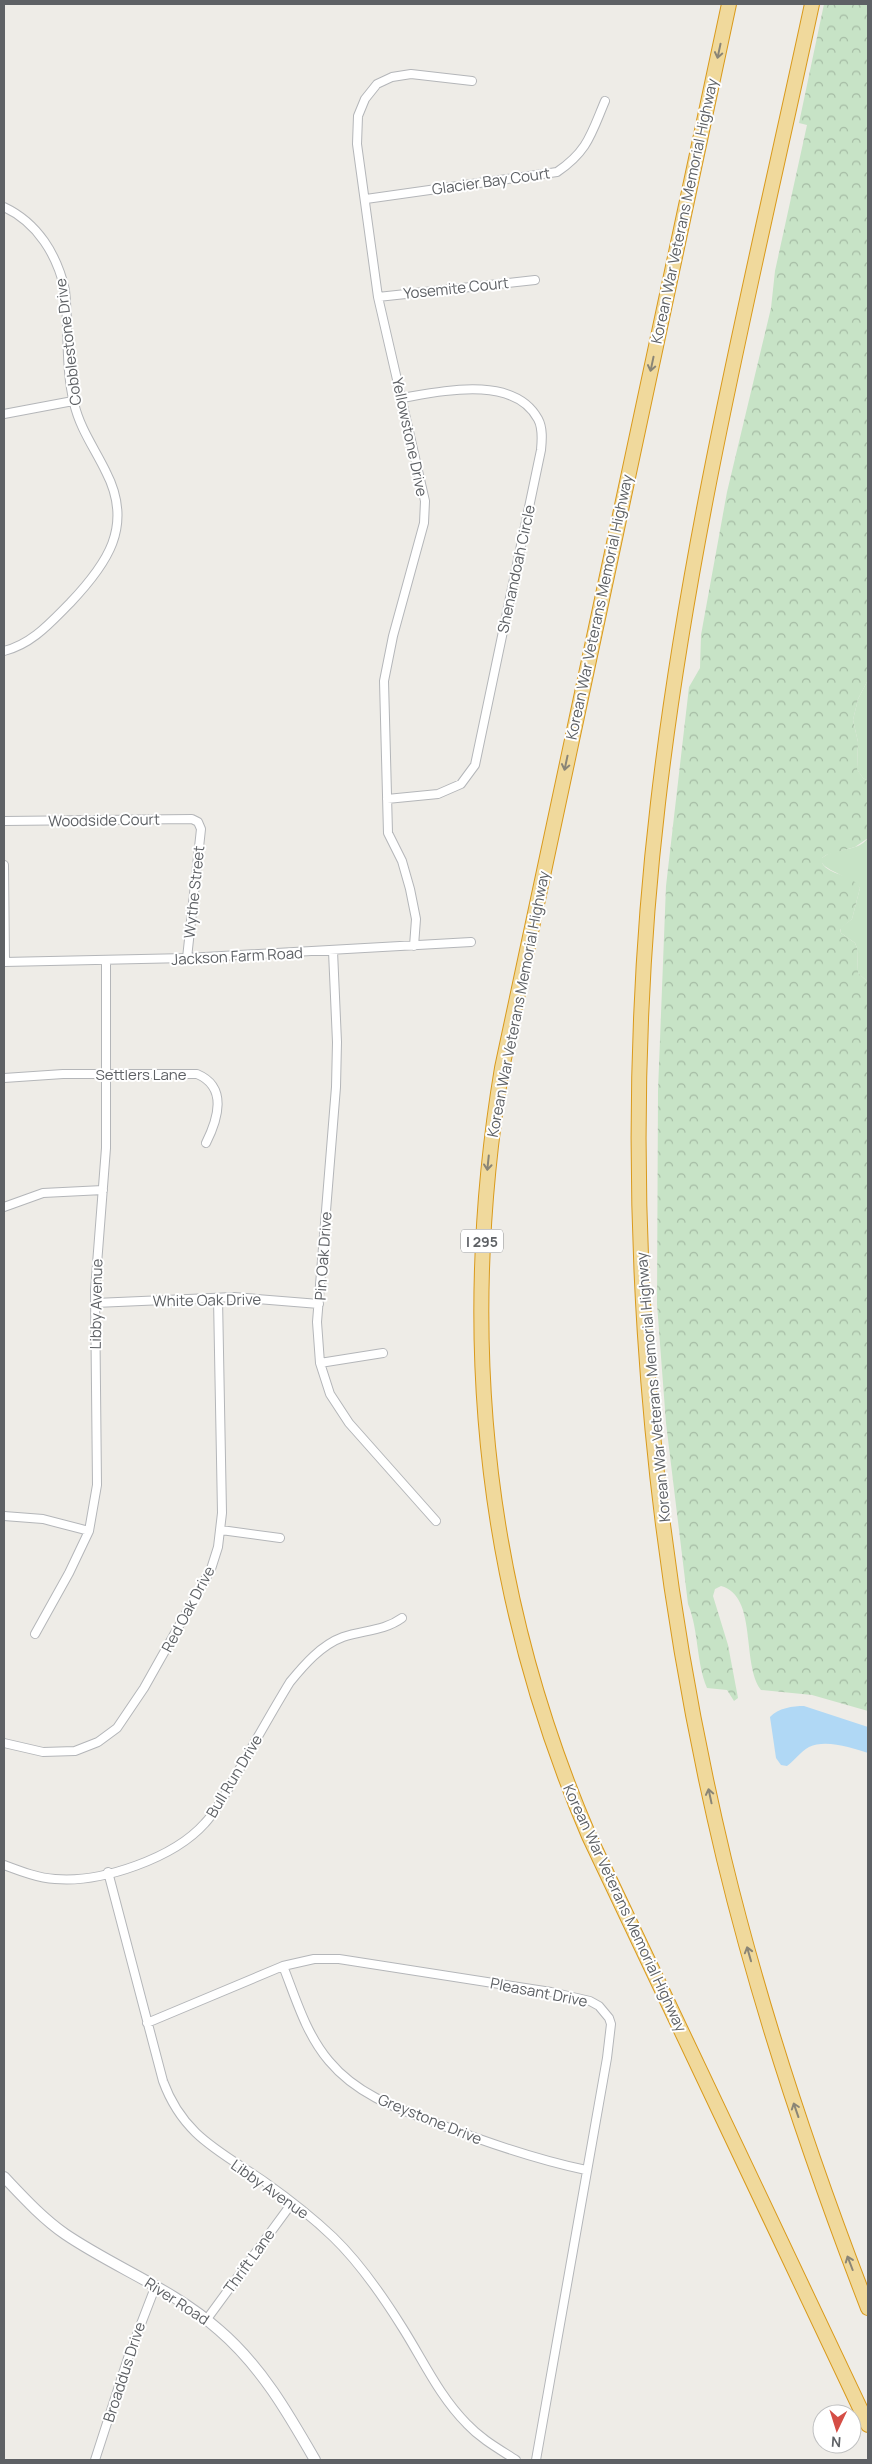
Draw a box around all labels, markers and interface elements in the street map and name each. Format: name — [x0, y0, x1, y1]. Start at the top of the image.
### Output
one-way arrow — [714, 43, 723, 59]
street label: Korean War Veterans Memorial Highway — [646, 76, 722, 346]
street label: Glacier Bay Court — [431, 162, 551, 200]
street label: Yosemite Court — [402, 272, 510, 304]
street label: Cobblestone Drive — [50, 277, 86, 407]
one-way arrow — [646, 356, 656, 372]
street label: Yellowstone Drive — [387, 376, 433, 499]
street label: Korean War Veterans Memorial Highway — [561, 472, 637, 742]
street label: Shenandoah Circle — [492, 503, 540, 635]
one-way arrow — [561, 754, 571, 770]
street label: Woodside Court — [48, 809, 160, 831]
street label: Wythe Street — [179, 845, 209, 939]
street label: Korean War Veterans Memorial Highway — [482, 869, 554, 1139]
street label: Jackson Farm Road — [171, 942, 303, 970]
street label: Settlers Lane — [95, 1064, 187, 1085]
one-way arrow — [483, 1154, 493, 1170]
street label: Pin Oak Drive — [309, 1211, 337, 1301]
road number: I 295 — [461, 1230, 503, 1252]
street label: Korean War Veterans Memorial Highway — [631, 1251, 675, 1523]
street label: Libby Avenue — [85, 1258, 107, 1350]
street label: White Oak Drive — [153, 1289, 262, 1311]
street label: Red Oak Drive — [156, 1562, 220, 1656]
street label: Bull Run Drive — [201, 1730, 267, 1821]
street label: Korean War Veterans Memorial Highway — [558, 1781, 692, 2035]
one-way arrow — [705, 1789, 715, 1805]
one-way arrow — [744, 1946, 754, 1962]
street label: Pleasant Drive — [489, 1972, 590, 2012]
street label: Greystone Drive — [375, 2089, 485, 2150]
one-way arrow — [791, 2102, 800, 2118]
street label: Libby Avenue — [227, 2154, 313, 2224]
street label: Thrift Lane — [219, 2224, 280, 2297]
one-way arrow — [845, 2256, 855, 2271]
street label: River Road — [141, 2272, 213, 2330]
street label: Broaddus Drive — [98, 2319, 150, 2425]
north arrow — [812, 2404, 862, 2454]
text: N — [830, 2433, 842, 2452]

